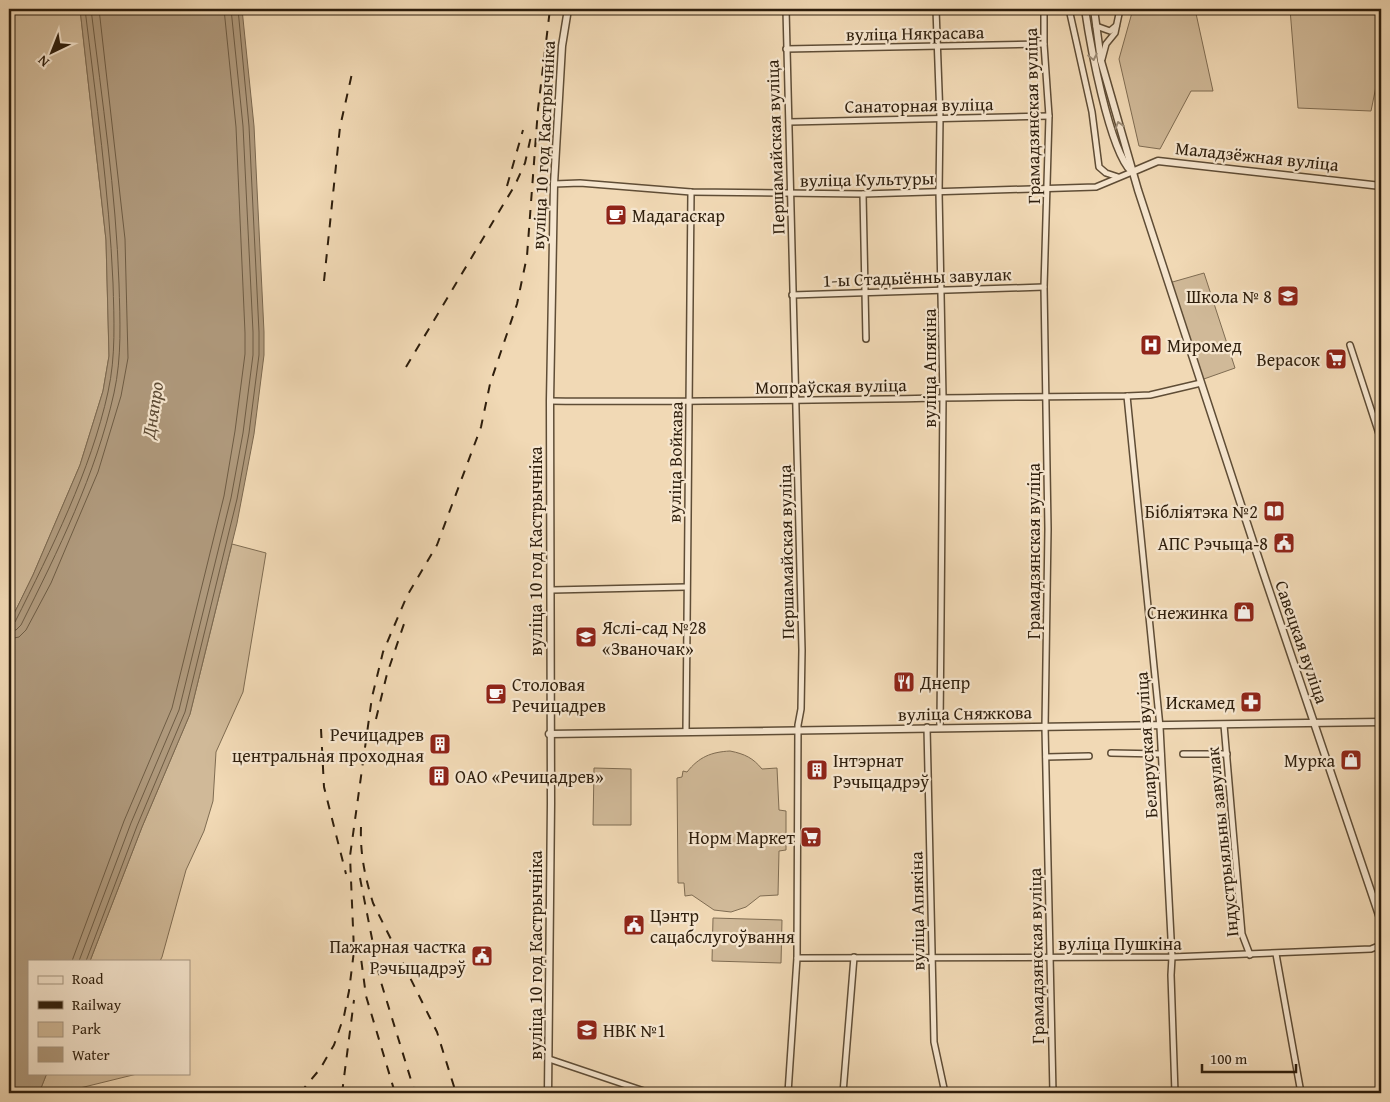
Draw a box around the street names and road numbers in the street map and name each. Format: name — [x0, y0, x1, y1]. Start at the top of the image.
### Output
street label: вуліца Някрасава — [846, 18, 985, 48]
street label: Грамадзянская вуліца — [1017, 27, 1047, 204]
street label: вуліца 10 год Кастрычніка — [524, 39, 562, 250]
street label: Першамайская вуліца — [758, 59, 792, 235]
street label: Санаторная вуліца — [844, 90, 994, 120]
street label: Маладзёжная вуліца — [1174, 134, 1340, 178]
street label: вуліца Культуры — [800, 164, 935, 194]
street label: 1-ы Стадыённы завулак — [822, 260, 1012, 294]
street label: вуліца Апякіна — [916, 308, 943, 428]
street label: Мопраўская вуліца — [755, 371, 907, 401]
street label: вуліца Войкава — [660, 401, 690, 523]
street label: вуліца 10 год Кастрычніка — [522, 446, 549, 656]
street label: Грамадзянская вуліца — [1020, 462, 1047, 639]
street label: Першамайская вуліца — [771, 464, 801, 640]
street label: Савецкая вуліца — [1268, 577, 1336, 708]
street label: Беларуская вуліца — [1127, 670, 1165, 819]
street label: вуліца Сняжкова — [898, 698, 1033, 728]
street label: Індустрыяльны завулак — [1199, 745, 1245, 938]
street label: вуліца 10 год Кастрычніка — [522, 850, 549, 1060]
street label: вуліца Апякіна — [902, 851, 932, 971]
street label: Грамадзянская вуліца — [1021, 867, 1051, 1044]
street label: вуліца Пушкіна — [1058, 930, 1182, 957]

